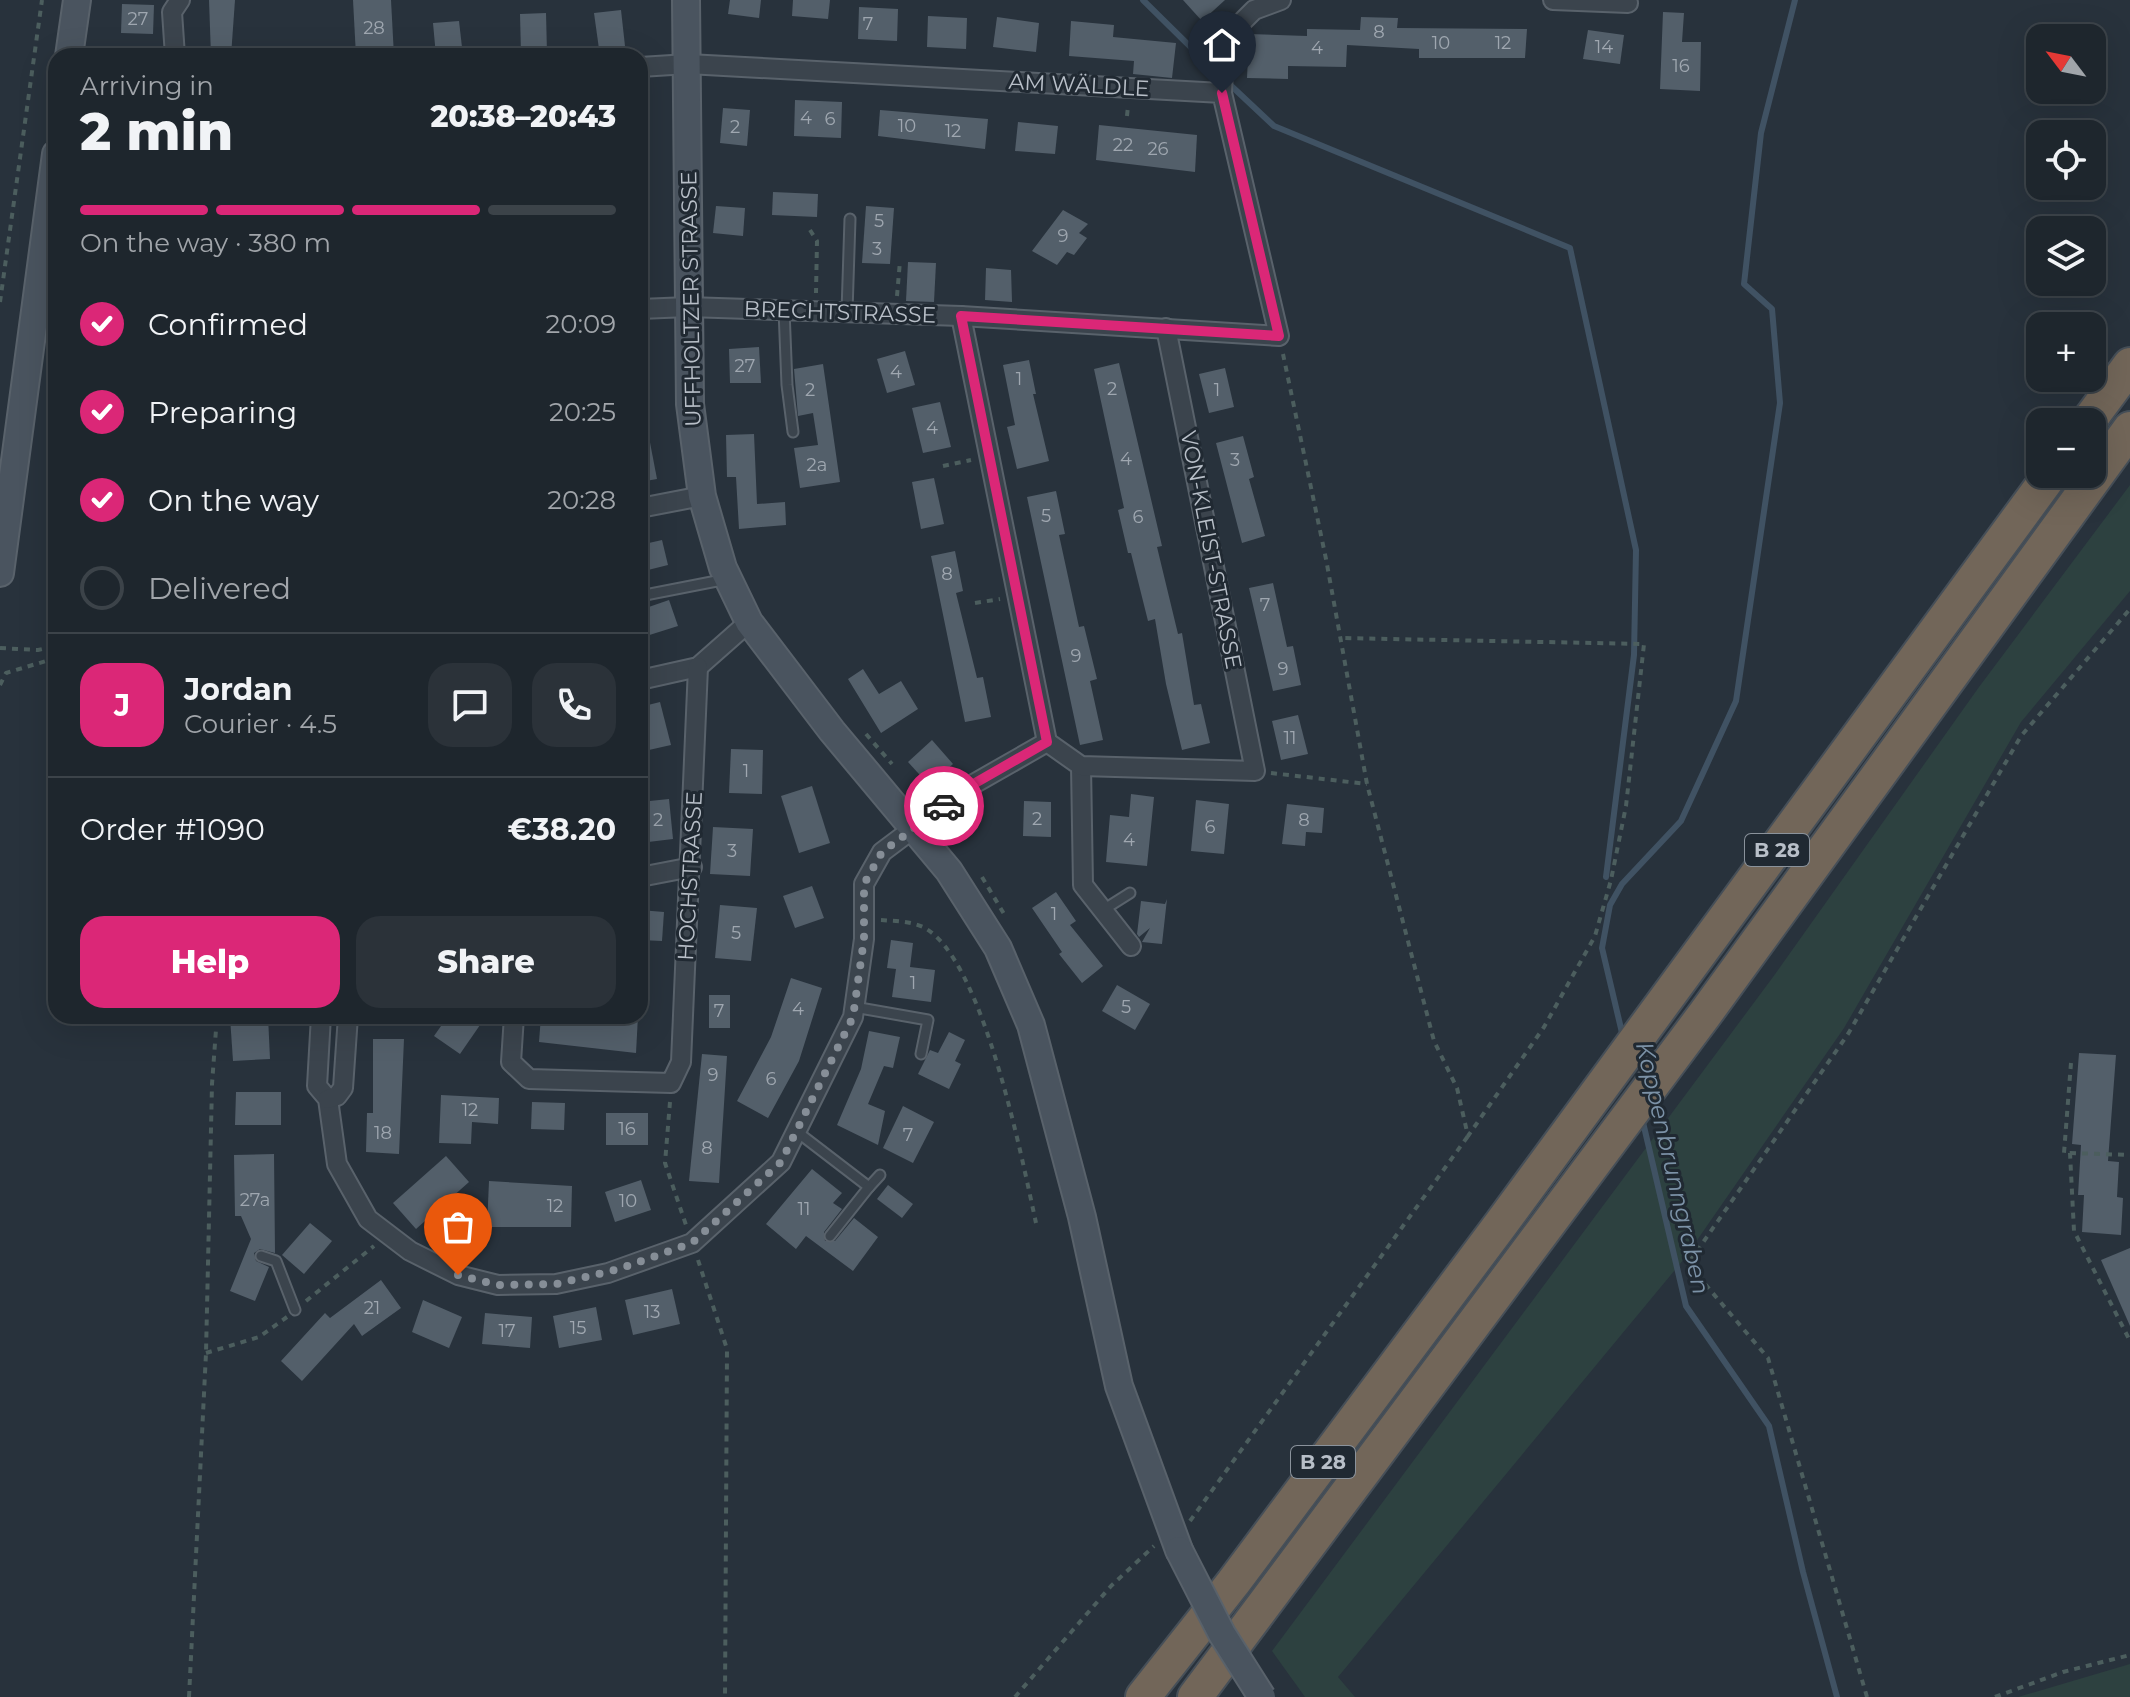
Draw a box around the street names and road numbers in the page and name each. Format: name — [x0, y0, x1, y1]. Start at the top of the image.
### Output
street label: AM WÄLDLE — [1008, 68, 1150, 102]
street label: UFFHOLTZER STRASSE — [675, 171, 707, 427]
street label: BRECHTSTRASSE — [743, 295, 937, 329]
street label: VON-KLEIST-STRASSE — [1175, 429, 1247, 671]
street label: HOCHSTRASSE — [672, 791, 708, 961]
road number: B 28 — [1745, 834, 1809, 866]
road number: B 28 — [1291, 1446, 1355, 1478]

